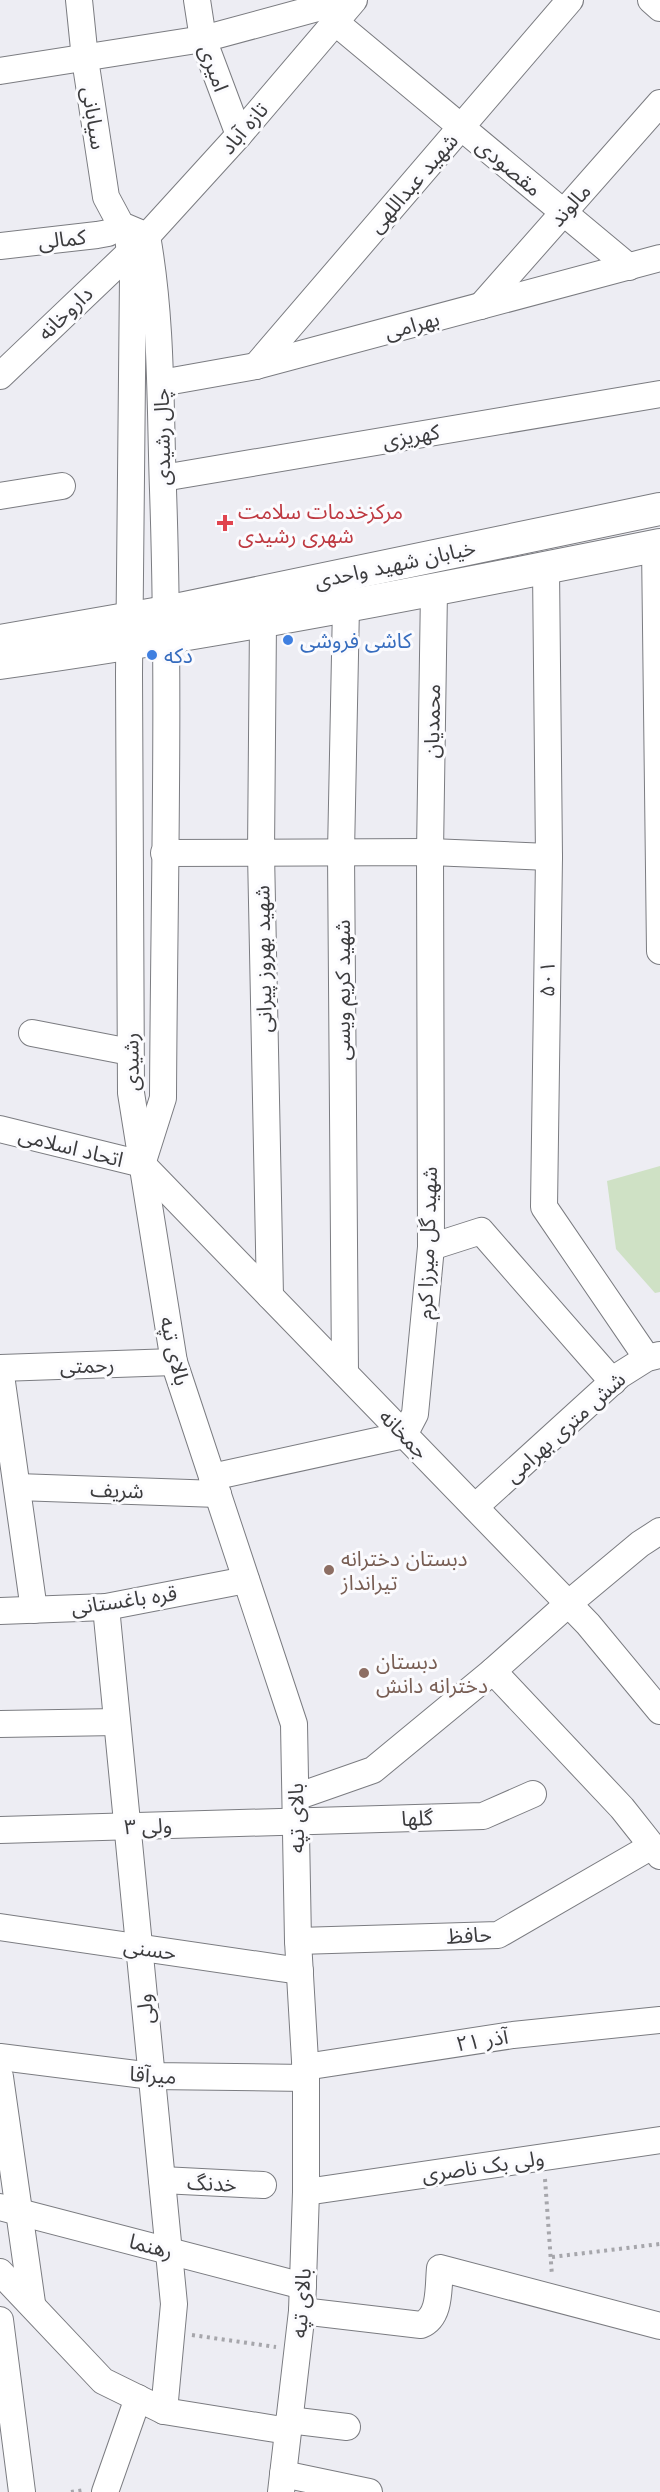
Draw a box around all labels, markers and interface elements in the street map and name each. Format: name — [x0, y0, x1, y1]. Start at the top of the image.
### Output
street label: امیری — [194, 41, 233, 95]
street label: سیابانی — [77, 85, 110, 151]
street label: تازه آباد — [216, 98, 273, 159]
street label: شهید عبداللهی — [364, 129, 463, 238]
street label: مقصودی — [471, 133, 546, 201]
street label: مالوند — [545, 179, 596, 232]
street label: کمالی — [37, 225, 87, 254]
street label: داروخانه — [33, 282, 98, 345]
street label: بهرامی — [382, 307, 442, 344]
street label: چال رشیدی — [150, 388, 176, 486]
street label: کهریزی — [381, 420, 442, 453]
place label: مرکزخدمات سلامت شهری رشیدی — [238, 500, 403, 548]
marker: مرکزخدمات سلامت شهری رشیدی — [216, 514, 234, 532]
street label: خیابان شهید واحدی — [312, 536, 478, 593]
place label: کاشی فروشی — [300, 629, 412, 653]
marker: کاشی فروشی — [281, 633, 295, 647]
place label: دکه — [164, 644, 193, 667]
marker: دکه — [145, 648, 159, 662]
street label: محمدیان — [420, 684, 445, 758]
street label: شهید بهروز پیرانی — [250, 885, 278, 1033]
street label: شهید کریم ویسی — [331, 919, 358, 1061]
street label: ۵۰۱ — [535, 961, 559, 997]
street label: رشیدی — [119, 1033, 144, 1091]
street label: اتحاد اسلامی — [16, 1123, 126, 1172]
street label: شهید گل میرزا کرم — [413, 1166, 446, 1320]
street label: بالای تپه — [154, 1314, 194, 1388]
street label: رحمتی — [59, 1353, 115, 1378]
street label: شش متری بهرامی — [500, 1367, 630, 1488]
street label: جمخانه — [375, 1404, 433, 1464]
street label: شریف — [90, 1478, 144, 1503]
place label: دبستان دخترانه تیرانداز — [340, 1547, 468, 1595]
marker: دبستان دخترانه تیرانداز — [322, 1563, 336, 1577]
street label: قره باغستانی — [70, 1581, 178, 1620]
place label: دبستان دخترانه دانش — [376, 1650, 488, 1698]
marker: دبستان دخترانه دانش — [357, 1666, 371, 1680]
street label: بالای تپه — [284, 1783, 310, 1853]
street label: گلها — [401, 1806, 434, 1831]
street label: ولی ۳ — [124, 1814, 172, 1839]
street label: حافظ — [446, 1922, 492, 1948]
street label: حسنی — [122, 1934, 178, 1965]
street label: ولی — [132, 1993, 159, 2025]
street label: ۲۱ آذر — [454, 2024, 511, 2056]
street label: میرآقا — [129, 2062, 177, 2089]
street label: ولی بک ناصری — [420, 2146, 546, 2187]
street label: خدنگ — [187, 2170, 237, 2196]
street label: رهنما — [126, 2229, 175, 2264]
street label: بالای تپه — [287, 2267, 317, 2339]

